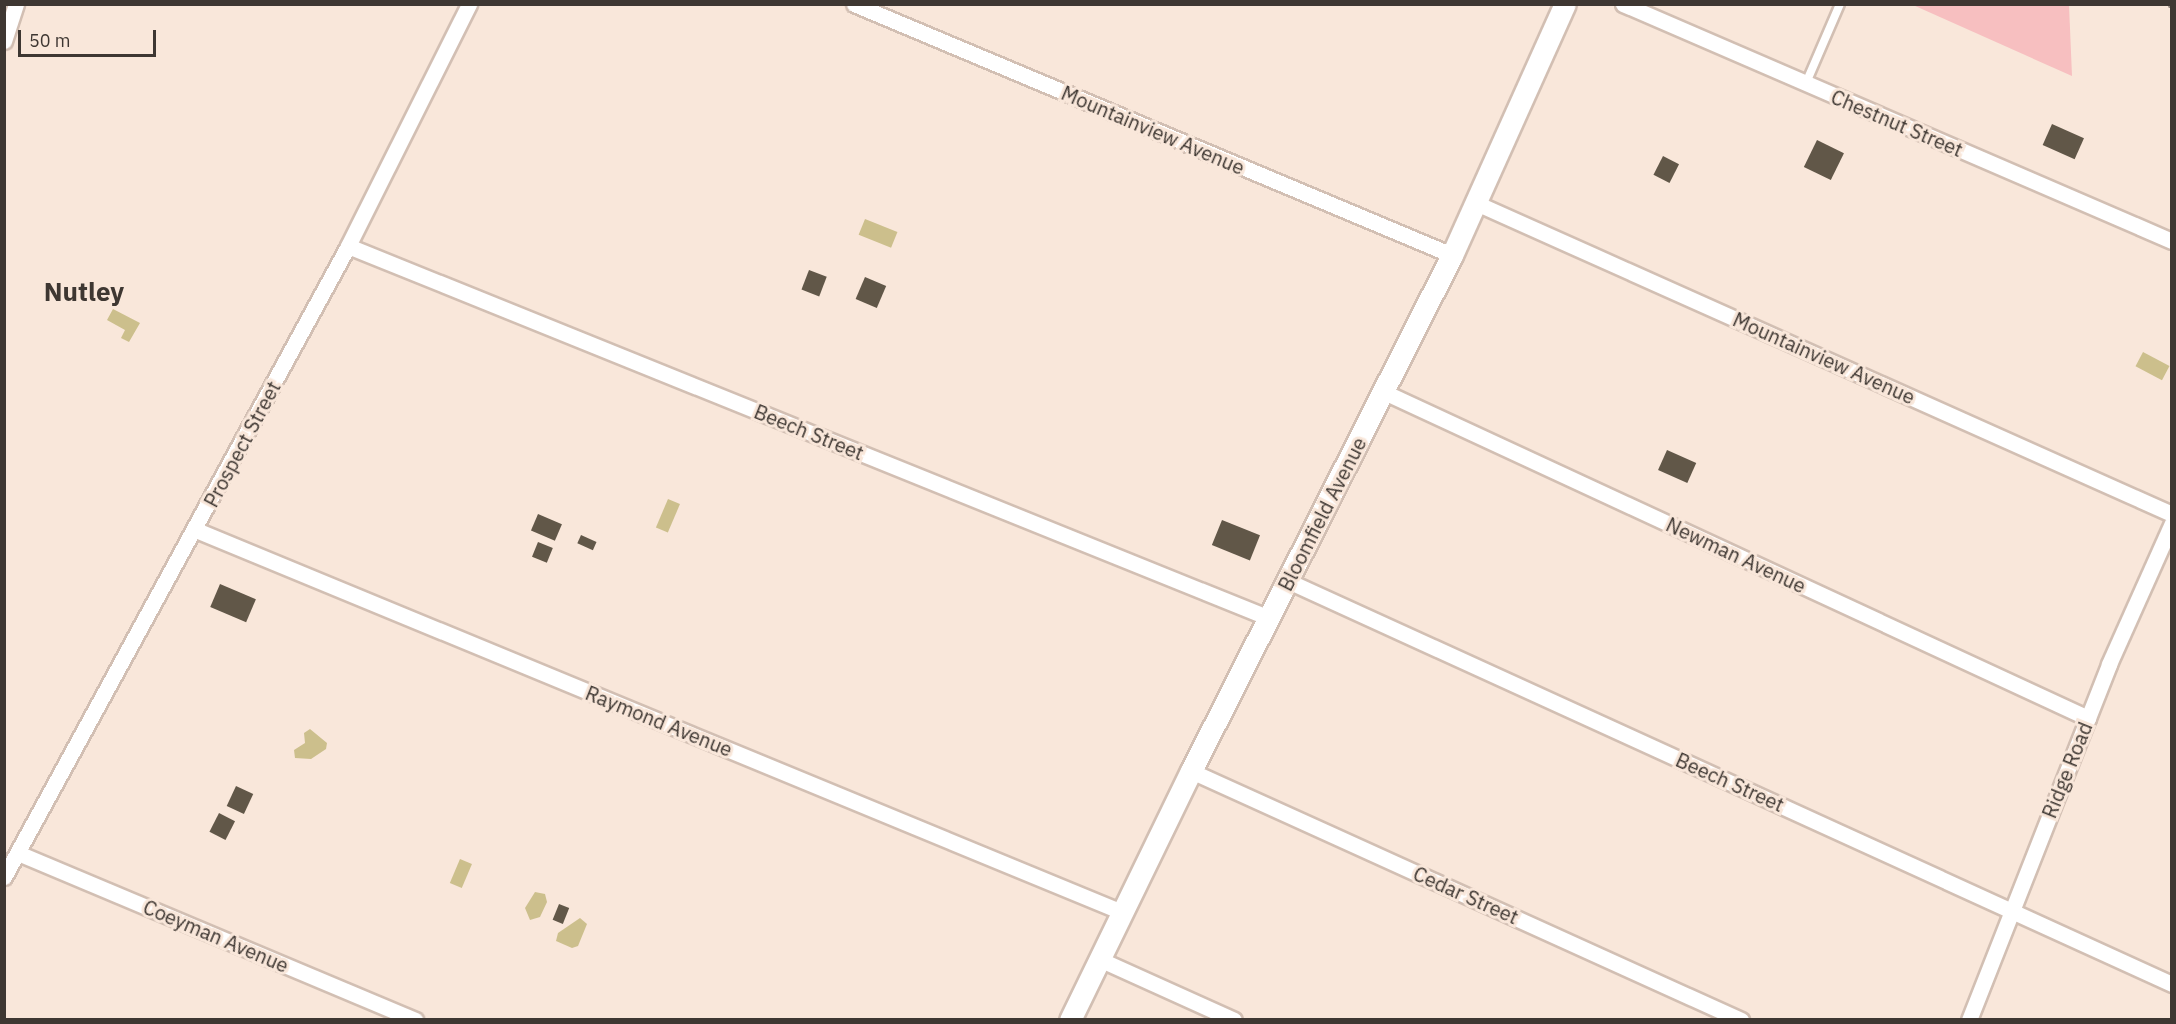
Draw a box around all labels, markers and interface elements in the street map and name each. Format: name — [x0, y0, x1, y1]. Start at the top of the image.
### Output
scale bar — [21, 18, 159, 56]
text: 50 m — [29, 29, 71, 52]
street label: Mountainview Avenue — [1058, 81, 1248, 179]
street label: Chestnut Street — [1828, 84, 1966, 162]
district label: Nutley — [44, 276, 124, 308]
street label: Mountainview Avenue — [1729, 307, 1919, 409]
street label: Prospect Street — [199, 377, 285, 511]
street label: Beech Street — [751, 399, 867, 465]
street label: Bloomfield Avenue — [1273, 433, 1371, 595]
street label: Newman Avenue — [1662, 512, 1810, 598]
street label: Raymond Avenue — [582, 681, 736, 761]
street label: Ridge Road — [2037, 718, 2097, 822]
street label: Beech Street — [1672, 747, 1788, 817]
street label: Cedar Street — [1410, 861, 1522, 929]
street label: Coeyman Avenue — [140, 895, 292, 977]

